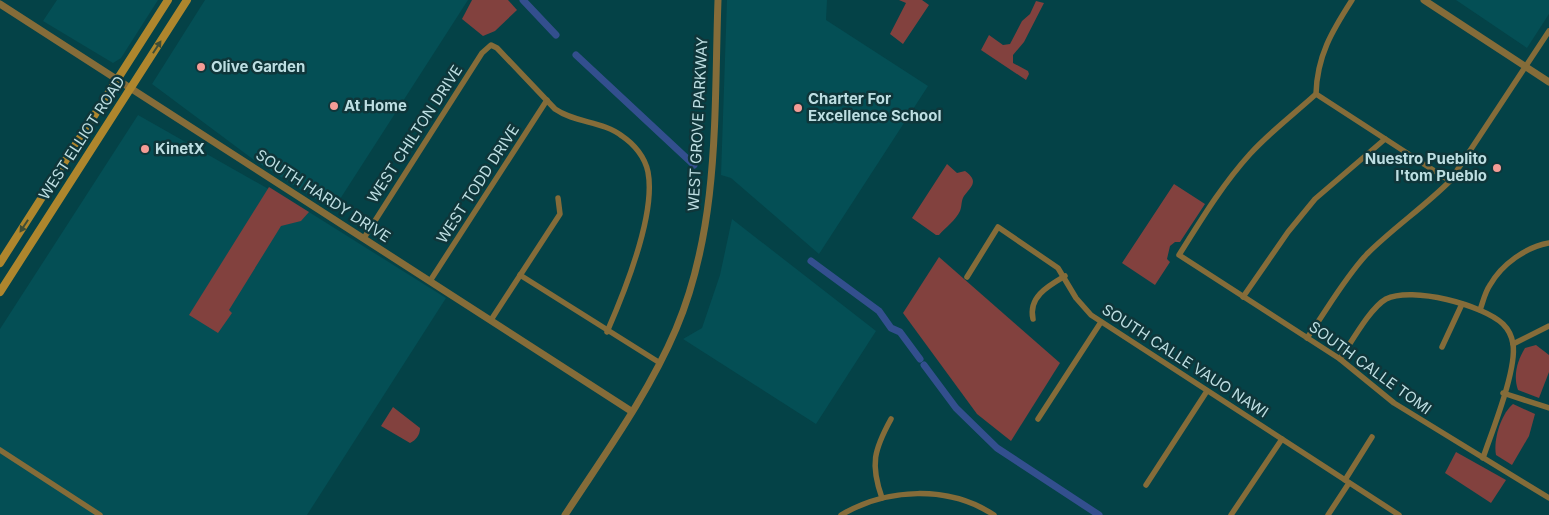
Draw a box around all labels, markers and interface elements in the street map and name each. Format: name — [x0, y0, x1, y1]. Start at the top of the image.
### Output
street label: WEST GROVE PARKWAY — [683, 36, 712, 212]
one-way arrow — [152, 40, 162, 53]
place label: Olive Garden — [211, 57, 305, 76]
marker: Olive Garden — [195, 61, 207, 73]
street label: WEST CHILTON DRIVE — [363, 61, 466, 206]
street label: WEST ELLIOT ROAD — [34, 72, 129, 203]
place label: Charter For Excellence School — [808, 89, 941, 125]
place label: At Home — [344, 96, 407, 115]
marker: At Home — [328, 100, 340, 112]
marker: Charter For Excellence School — [792, 102, 804, 114]
street label: WEST TODD DRIVE — [432, 121, 523, 247]
place label: KinetX — [155, 139, 205, 158]
marker: KinetX — [139, 143, 151, 155]
street label: SOUTH HARDY DRIVE — [252, 145, 394, 246]
place label: Nuestro Pueblito I'tom Pueblo — [1365, 149, 1487, 185]
marker: Nuestro Pueblito I'tom Pueblo — [1491, 162, 1503, 174]
one-way arrow — [19, 219, 29, 232]
street label: SOUTH CALLE VAUO NAWI — [1099, 300, 1272, 421]
street label: SOUTH CALLE TOMI — [1305, 317, 1435, 418]

